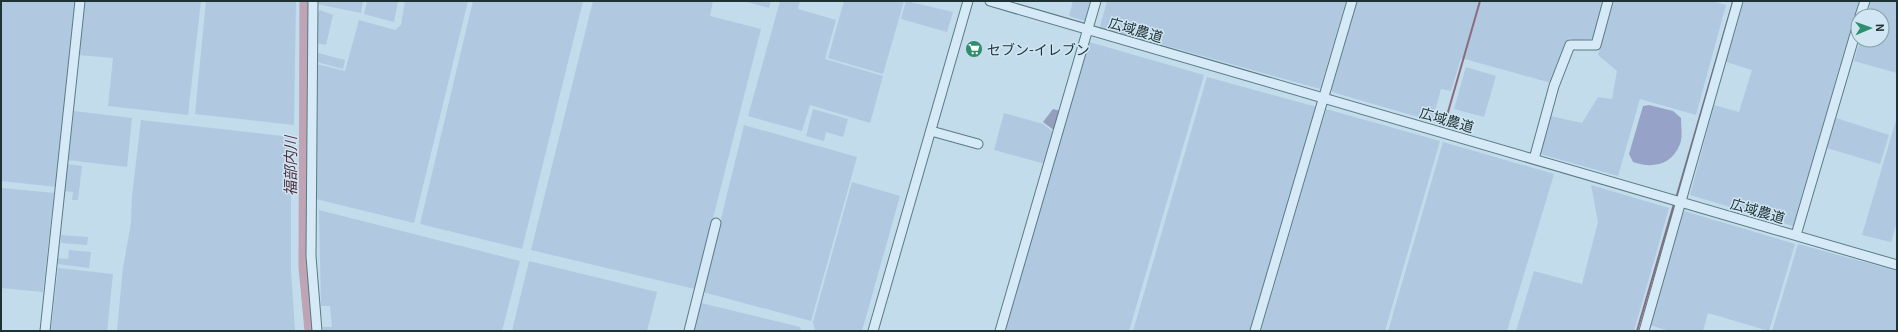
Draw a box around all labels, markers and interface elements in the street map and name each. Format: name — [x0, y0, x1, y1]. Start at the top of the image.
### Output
north arrow — [1850, 8, 1890, 48]
street label: 広域農道 — [1106, 12, 1166, 46]
text: N — [1873, 23, 1889, 32]
supermarket icon: セブン-イレブン — [964, 39, 984, 59]
place label: セブン-イレブン — [987, 39, 1090, 59]
street label: 広域農道 — [1417, 102, 1477, 136]
water label: 福部内川 — [279, 134, 300, 196]
street label: 広域農道 — [1728, 193, 1788, 227]

